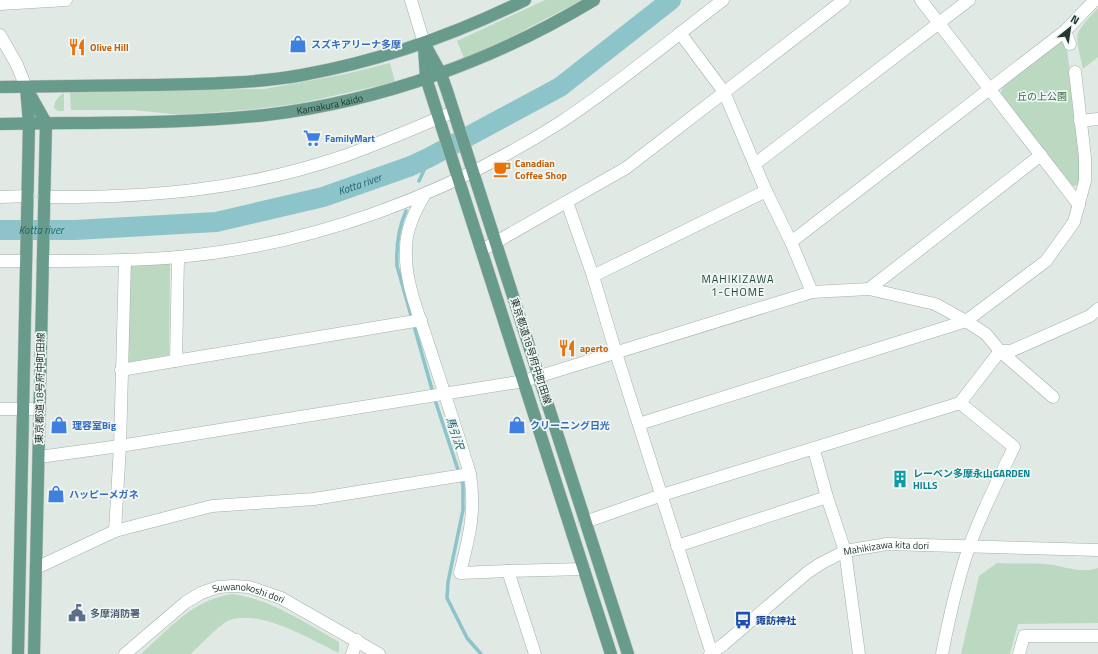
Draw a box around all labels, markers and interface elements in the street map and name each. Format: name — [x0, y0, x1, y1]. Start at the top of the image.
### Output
north arrow — [1050, 8, 1090, 48]
text: N — [1068, 11, 1082, 28]
shop icon: スズキアリーナ多摩 — [288, 34, 308, 54]
restaurant icon: Olive Hill — [67, 37, 87, 57]
place label: スズキアリーナ多摩 — [311, 37, 401, 52]
place label: Olive Hill — [90, 40, 129, 55]
park label: 丘の上公園 — [1017, 89, 1067, 104]
street label: Kamakura kaido — [295, 90, 365, 118]
supermarket icon: FamilyMart — [302, 128, 322, 148]
place label: FamilyMart — [325, 131, 375, 146]
place label: Canadian Coffee Shop — [515, 156, 567, 183]
cafe icon: Canadian Coffee Shop — [492, 159, 512, 179]
water label: Kotta river — [336, 169, 385, 199]
water label: Kotta river — [18, 222, 65, 238]
district label: MAHIKIZAWA 1-CHOME — [701, 271, 775, 300]
street label: 東京都道18号府中町田線 — [507, 296, 555, 406]
street label: 東京都道18号府中町田線 — [32, 332, 48, 444]
restaurant icon: aperto — [557, 338, 577, 358]
place label: aperto — [580, 341, 608, 356]
shop icon: 理容室Big — [49, 415, 69, 435]
water label: 馬引沢 — [442, 415, 468, 453]
shop icon: クリーニング日光 — [507, 415, 527, 435]
place label: 理容室Big — [72, 418, 117, 433]
place label: クリーニング日光 — [530, 418, 610, 433]
place label: レーベン多摩永山GARDEN HILLS — [913, 466, 1030, 493]
building icon: レーベン多摩永山GARDEN HILLS — [890, 469, 910, 489]
shop icon: ハッピーメガネ — [46, 484, 66, 504]
place label: ハッピーメガネ — [69, 487, 139, 502]
street label: Mahikizawa kita dori — [842, 536, 929, 559]
street label: Suwanokoshi dori — [210, 578, 288, 606]
public building icon: 多摩消防署 — [67, 603, 87, 623]
place label: 多摩消防署 — [90, 606, 140, 621]
bus stop icon: 諏訪神社 — [733, 610, 753, 630]
place label: 諏訪神社 — [756, 613, 797, 628]

